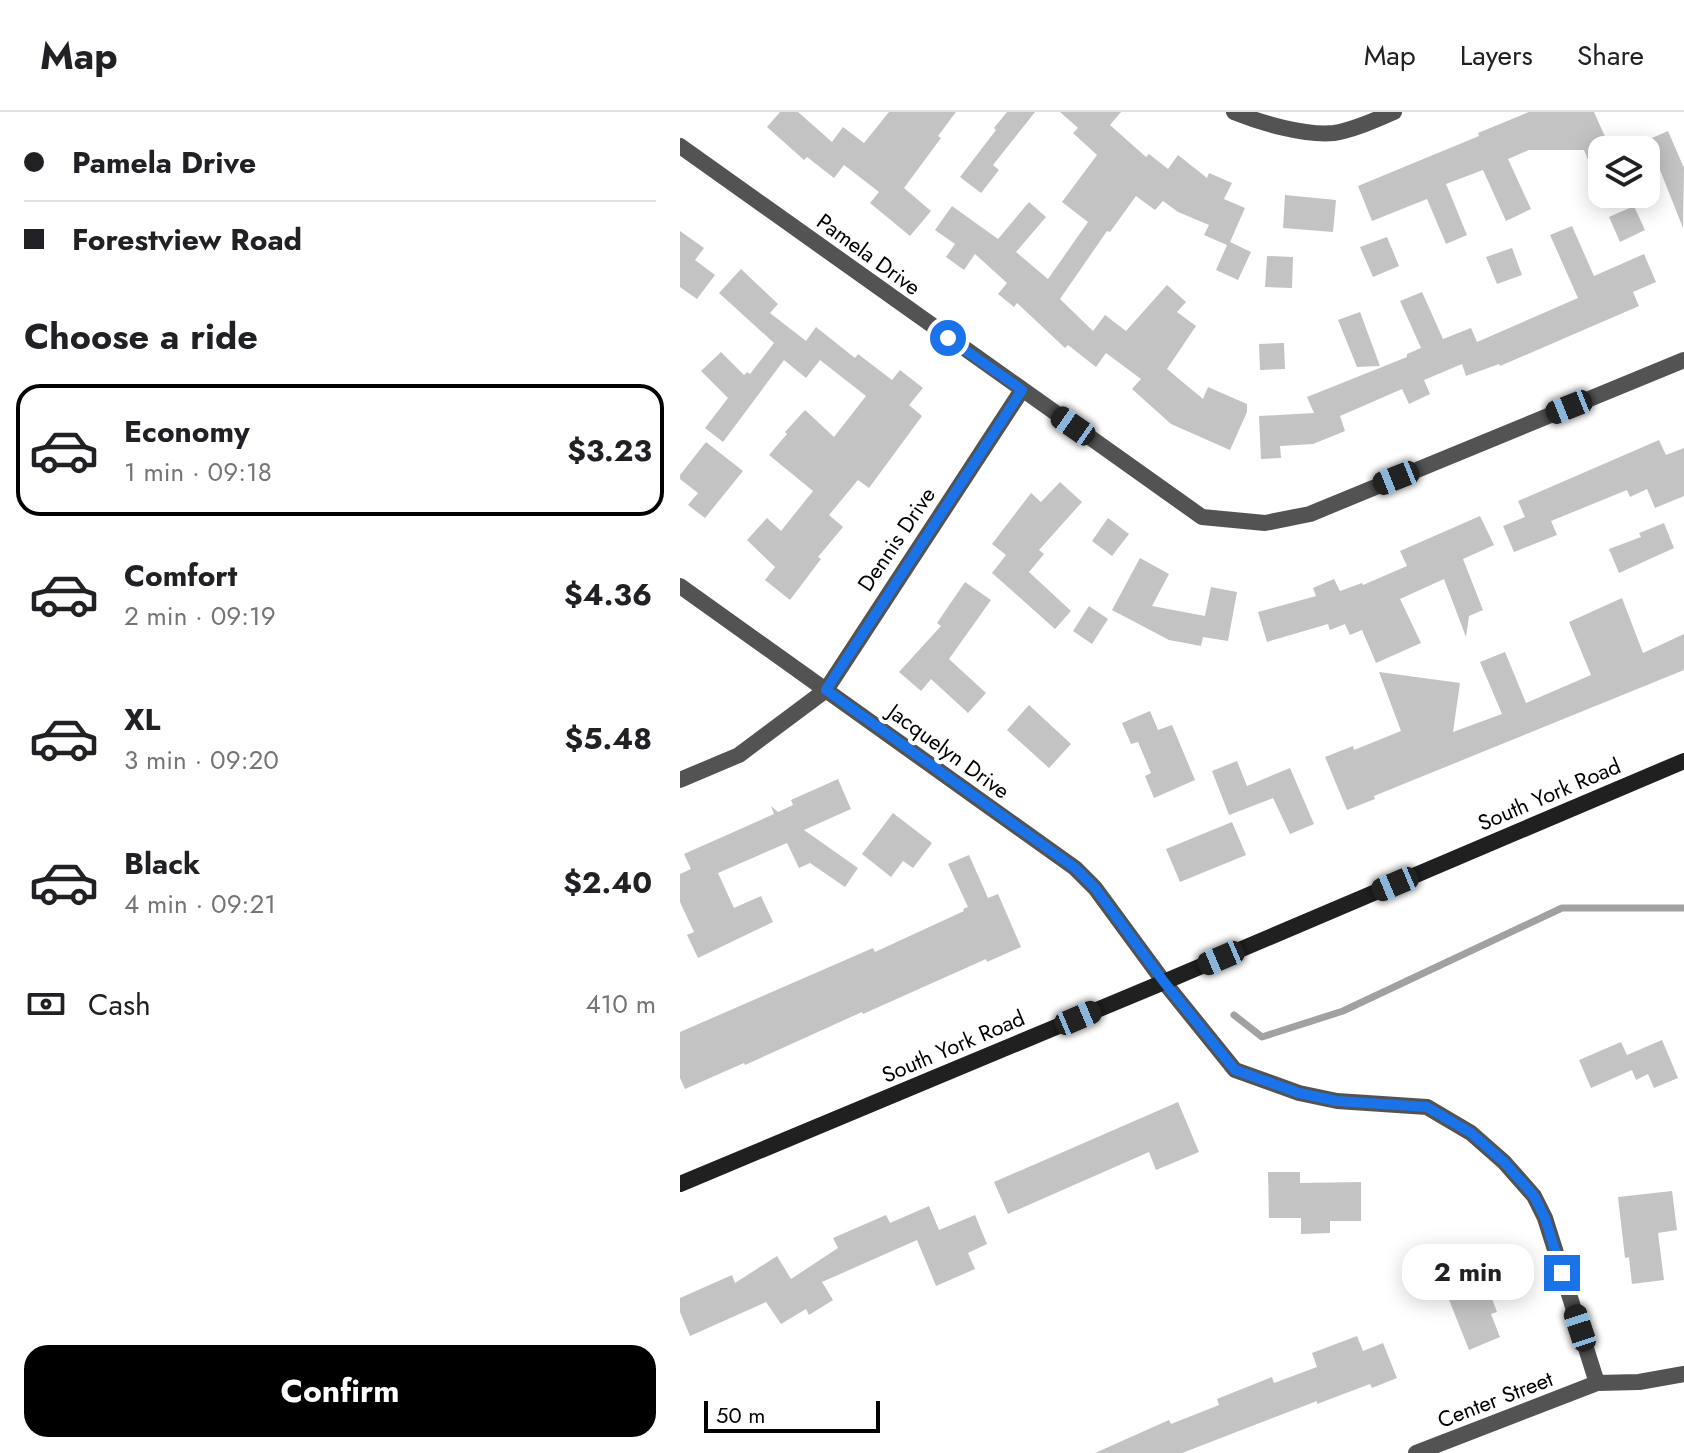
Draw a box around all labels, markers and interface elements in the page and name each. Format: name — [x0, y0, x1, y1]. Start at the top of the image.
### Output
text: Map — [40, 28, 118, 83]
text: Map — [1364, 35, 1416, 76]
text: Layers — [1460, 35, 1533, 76]
text: Share — [1577, 35, 1644, 76]
map controls — [1588, 136, 1660, 208]
button: layers — [1588, 136, 1660, 208]
text: Pamela Drive — [72, 141, 256, 184]
street label: Pamela Drive — [810, 205, 928, 303]
text: Forestview Road — [72, 218, 302, 261]
text: Choose a ride — [24, 310, 258, 362]
route start — [930, 320, 966, 356]
car — [1542, 387, 1596, 427]
car — [1046, 402, 1100, 450]
text: Economy — [124, 410, 250, 453]
icon: car — [28, 414, 100, 486]
text: $3.23 — [567, 429, 652, 472]
text: 1 min · 09:18 — [124, 453, 272, 491]
car — [1369, 458, 1423, 498]
street label: Dennis Drive — [849, 481, 943, 597]
text: Comfort — [124, 554, 237, 597]
icon: car — [28, 558, 100, 630]
text: $4.36 — [564, 573, 652, 616]
text: 2 min · 09:19 — [124, 597, 276, 635]
street label: Jacquelyn Drive — [879, 694, 1016, 806]
text: XL — [124, 698, 160, 741]
icon: car — [28, 702, 100, 774]
text: $5.48 — [565, 717, 652, 760]
text: 3 min · 09:20 — [124, 741, 279, 779]
street label: South York Road — [1473, 749, 1625, 839]
text: Black — [124, 842, 200, 885]
icon: car — [28, 846, 100, 918]
text: $2.40 — [563, 861, 652, 904]
car — [1368, 864, 1422, 904]
text: 4 min · 09:21 — [124, 885, 276, 923]
car — [1194, 938, 1248, 978]
icon: cash — [24, 982, 68, 1026]
text: Cash — [88, 983, 151, 1026]
text: 410 m — [585, 985, 656, 1023]
car — [1051, 998, 1105, 1038]
street label: South York Road — [877, 1001, 1029, 1091]
callout: 2 min — [1402, 1245, 1534, 1301]
text: 2 min — [1434, 1253, 1502, 1291]
route end — [1544, 1255, 1580, 1291]
car — [1561, 1301, 1599, 1355]
button: Confirm — [24, 1345, 656, 1437]
street label: Center Street — [1433, 1362, 1558, 1436]
scale bar — [704, 1397, 880, 1433]
text: 50 m — [716, 1399, 765, 1431]

